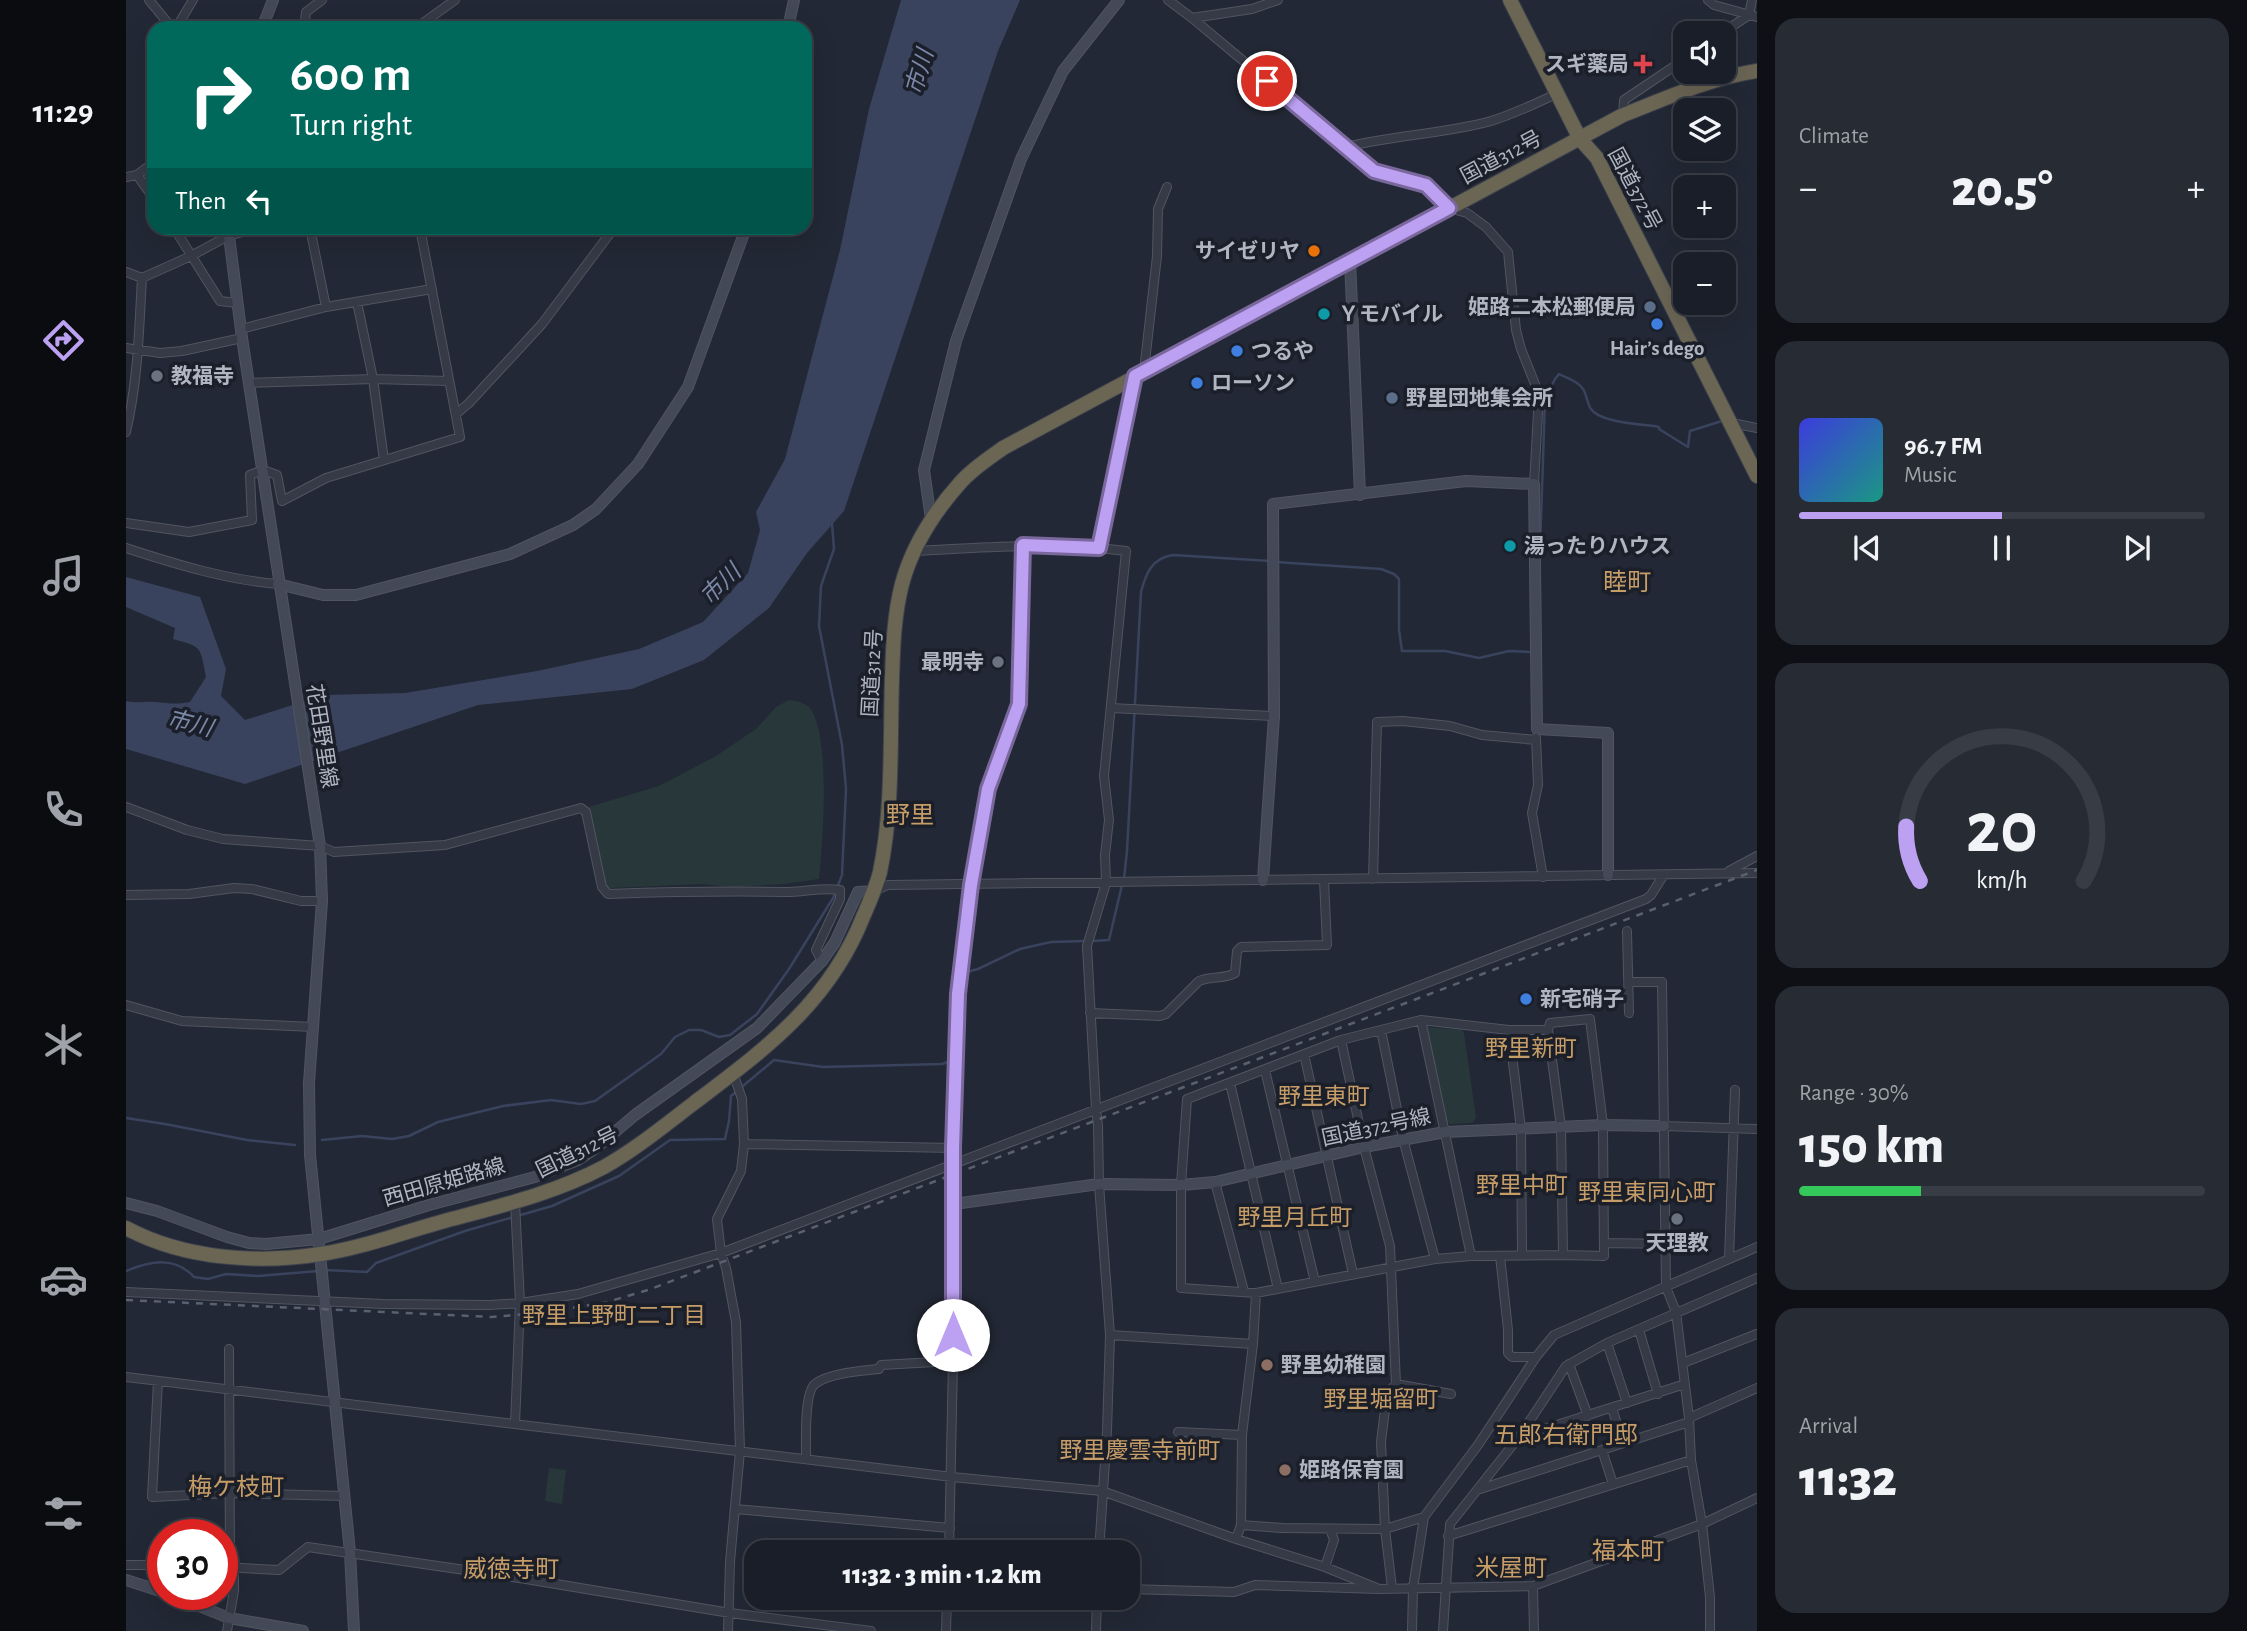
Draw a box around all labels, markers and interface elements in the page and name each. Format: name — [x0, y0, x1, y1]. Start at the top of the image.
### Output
map controls — [1673, 21, 1736, 315]
button: sound — [1673, 21, 1736, 84]
water label: 市川 — [901, 44, 939, 98]
icon: right — [175, 49, 266, 140]
text: 600 m — [290, 51, 412, 100]
pin — [1237, 51, 1297, 111]
place label: スギ薬局 — [1545, 52, 1629, 75]
marker: スギ薬局 — [1635, 56, 1651, 72]
icon: arrive — [1248, 62, 1286, 100]
text: 11:29 — [33, 96, 93, 128]
button: layers — [1673, 98, 1736, 161]
text: Turn right — [290, 109, 412, 141]
text: Climate — [1799, 125, 1869, 148]
street label: 国道312号 — [1457, 127, 1545, 187]
street label: 国道372号 — [1604, 144, 1666, 234]
text: 20.5° — [1951, 163, 2053, 215]
text: − — [1799, 170, 1817, 208]
text: + — [2187, 170, 2205, 208]
button: + — [1673, 175, 1736, 238]
icon: left — [240, 182, 278, 220]
text: Then — [175, 188, 226, 214]
place label: サイゼリヤ — [1195, 239, 1300, 262]
marker: サイゼリヤ — [1306, 243, 1322, 259]
button: − — [1673, 252, 1736, 315]
place label: 姫路二本松郵便局 — [1468, 295, 1636, 318]
marker: 姫路二本松郵便局 — [1642, 299, 1658, 315]
place label: Ｙモバイル — [1338, 303, 1443, 325]
marker: Ｙモバイル — [1316, 306, 1332, 322]
icon: directions — [39, 316, 88, 365]
marker: Hair’s dego — [1649, 316, 1665, 332]
place label: Hair’s dego — [1610, 338, 1704, 359]
place label: つるや — [1251, 340, 1314, 362]
marker: つるや — [1229, 343, 1245, 359]
place label: 教福寺 — [171, 365, 234, 387]
marker: 教福寺 — [149, 368, 165, 384]
place label: ローソン — [1211, 373, 1295, 394]
marker: ローソン — [1189, 375, 1205, 391]
place label: 野里団地集会所 — [1406, 387, 1553, 409]
marker: 野里団地集会所 — [1384, 390, 1400, 406]
text: 96.7 FM — [1904, 433, 1983, 459]
text: Music — [1904, 464, 1956, 487]
icon: previous — [1848, 529, 1886, 567]
icon: pause — [1983, 529, 2021, 567]
icon: next — [2118, 529, 2156, 567]
place label: 湯ったりハウス — [1524, 535, 1671, 557]
marker: 湯ったりハウス — [1502, 538, 1518, 554]
icon: music — [39, 551, 88, 600]
water label: 市川 — [695, 557, 748, 609]
district label: 睦町 — [1603, 569, 1651, 595]
street label: 国道312号 — [859, 628, 885, 718]
place label: 最明寺 — [921, 651, 984, 673]
marker: 最明寺 — [990, 654, 1006, 670]
street label: 花田野里線 — [303, 682, 341, 790]
water label: 市川 — [165, 706, 218, 742]
icon: phone — [39, 785, 88, 834]
text: 20 — [1966, 794, 2038, 867]
district label: 野里 — [886, 803, 934, 828]
text: km/h — [1976, 868, 2028, 893]
place label: 新宅硝子 — [1540, 988, 1624, 1010]
marker: 新宅硝子 — [1518, 991, 1534, 1007]
icon: climate — [39, 1020, 88, 1069]
district label: 野里新町 — [1485, 1036, 1577, 1061]
text: Range · 30% — [1799, 1082, 1909, 1105]
district label: 野里東町 — [1278, 1084, 1370, 1109]
street label: 国道372号線 — [1319, 1105, 1433, 1149]
text: 150 km — [1799, 1120, 1944, 1172]
street label: 国道312号 — [532, 1123, 622, 1181]
street label: 西田原姫路線 — [380, 1154, 508, 1210]
district label: 野里中町 — [1476, 1173, 1568, 1198]
district label: 野里東同心町 — [1578, 1180, 1716, 1205]
district label: 野里月丘町 — [1238, 1206, 1353, 1230]
marker: 天理教 — [1669, 1211, 1685, 1227]
place label: 天理教 — [1646, 1232, 1709, 1254]
icon: car — [39, 1255, 88, 1304]
position arrow — [916, 1298, 990, 1372]
district label: 野里上野町二丁目 — [522, 1303, 706, 1328]
place label: 野里幼稚園 — [1281, 1354, 1386, 1376]
marker: 野里幼稚園 — [1259, 1357, 1275, 1373]
district label: 野里堀留町 — [1324, 1387, 1439, 1412]
text: Arrival — [1799, 1415, 1858, 1438]
district label: 五郎右衛門邸 — [1494, 1422, 1638, 1448]
district label: 野里慶雲寺前町 — [1060, 1438, 1221, 1463]
text: 11:32 — [1799, 1453, 1897, 1505]
place label: 姫路保育園 — [1299, 1458, 1404, 1481]
marker: 姫路保育園 — [1277, 1462, 1293, 1478]
district label: 梅ケ枝町 — [188, 1474, 284, 1500]
icon: filters — [39, 1489, 88, 1538]
speed limit sign: 30 — [147, 1519, 238, 1610]
district label: 福本町 — [1592, 1538, 1664, 1564]
district label: 米屋町 — [1475, 1555, 1547, 1581]
district label: 威徳寺町 — [463, 1556, 559, 1582]
text: 11:32 · 3 min · 1.2 km — [842, 1562, 1042, 1588]

